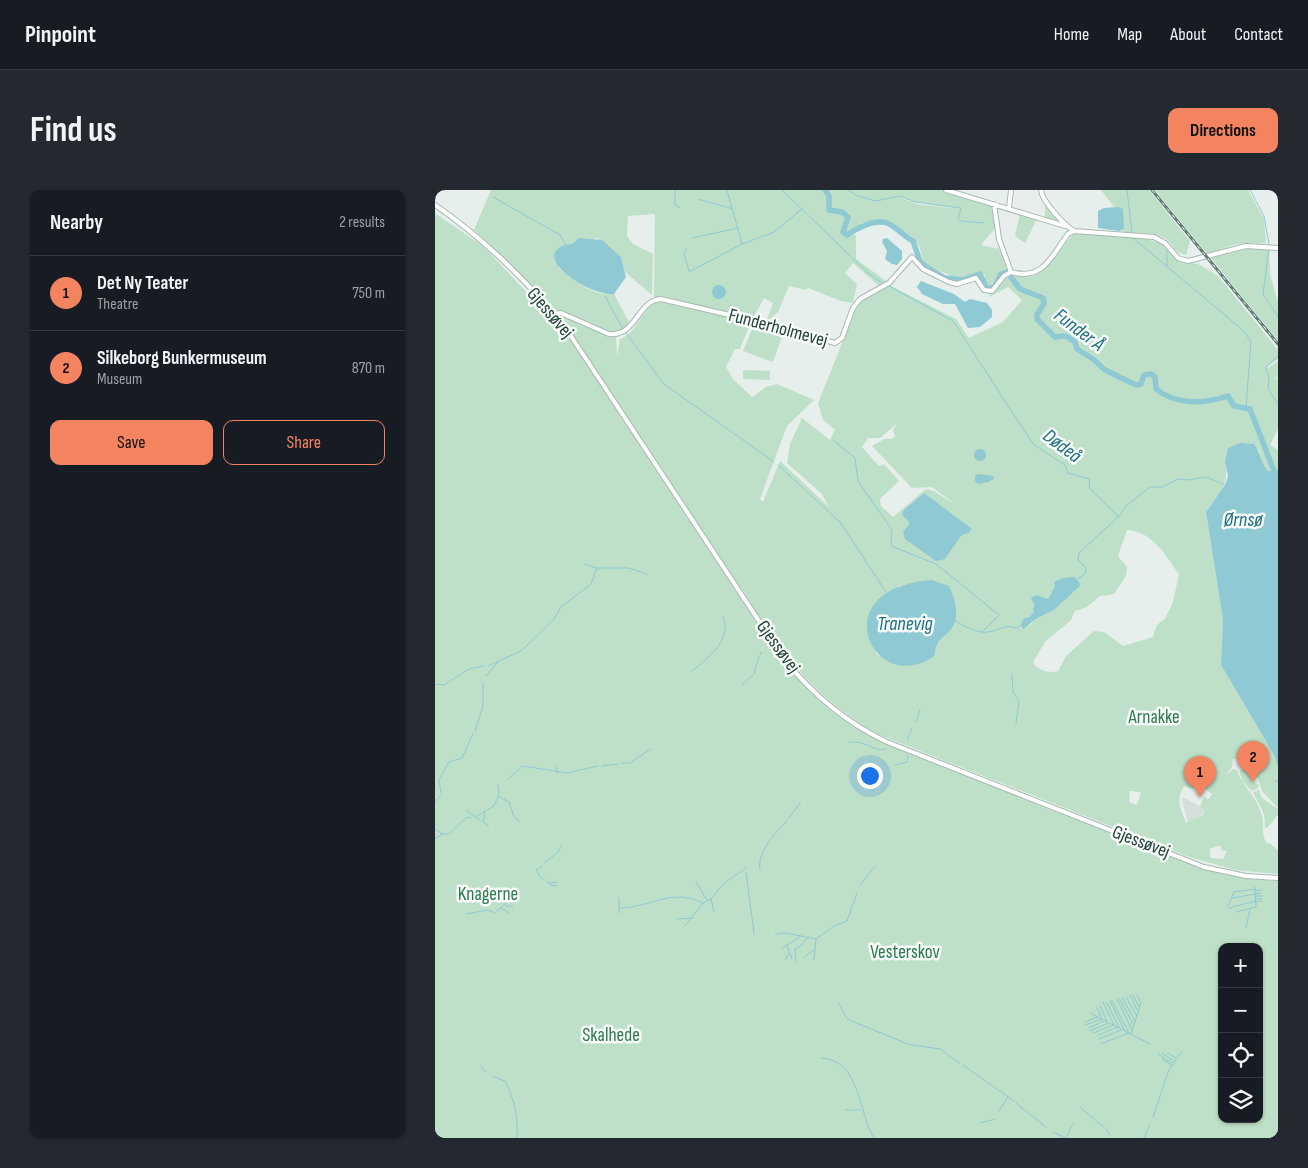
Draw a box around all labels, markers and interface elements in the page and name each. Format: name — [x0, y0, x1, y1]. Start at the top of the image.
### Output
text: Pinpoint — [25, 20, 96, 49]
text: Home — [1054, 24, 1089, 45]
text: Map — [1117, 24, 1142, 45]
text: About — [1170, 24, 1206, 45]
text: Contact — [1234, 24, 1283, 45]
button: Directions — [1168, 108, 1278, 153]
text: Find us — [30, 109, 117, 152]
text: Nearby — [50, 210, 103, 235]
text: 2 results — [339, 213, 385, 232]
text: Det Ny Teater — [97, 272, 188, 295]
street label: Gjessøvej — [522, 283, 578, 343]
text: 1 — [63, 284, 69, 303]
text: 750 m — [352, 284, 385, 303]
text: Theatre — [97, 295, 138, 314]
water label: Funder Å — [1049, 303, 1109, 357]
street label: Funderholmevej — [726, 304, 830, 352]
text: Silkeborg Bunkermuseum — [97, 347, 267, 370]
text: 2 — [62, 359, 70, 378]
text: 870 m — [352, 359, 385, 378]
text: Museum — [97, 370, 142, 389]
button: Save — [50, 420, 213, 465]
button: Share — [223, 420, 385, 465]
water label: Dødeå — [1038, 424, 1086, 468]
water label: Ørnsø — [1224, 508, 1263, 532]
water label: Tranevig — [877, 612, 933, 636]
street label: Gjessøvej — [751, 616, 805, 678]
park label: Arnakke — [1127, 706, 1180, 729]
pin: 2 — [1237, 741, 1269, 782]
pin: 1 — [1184, 756, 1216, 797]
your location — [857, 763, 883, 789]
street label: Gjessøvej — [1109, 821, 1173, 863]
park label: Knagerne — [458, 883, 518, 906]
park label: Vesterskov — [870, 941, 940, 964]
map controls — [1218, 943, 1263, 1123]
button: + — [1218, 943, 1263, 988]
button: − — [1218, 988, 1263, 1033]
park label: Skalhede — [582, 1024, 640, 1047]
button: locate — [1218, 1033, 1263, 1078]
button: layers — [1218, 1078, 1263, 1123]

